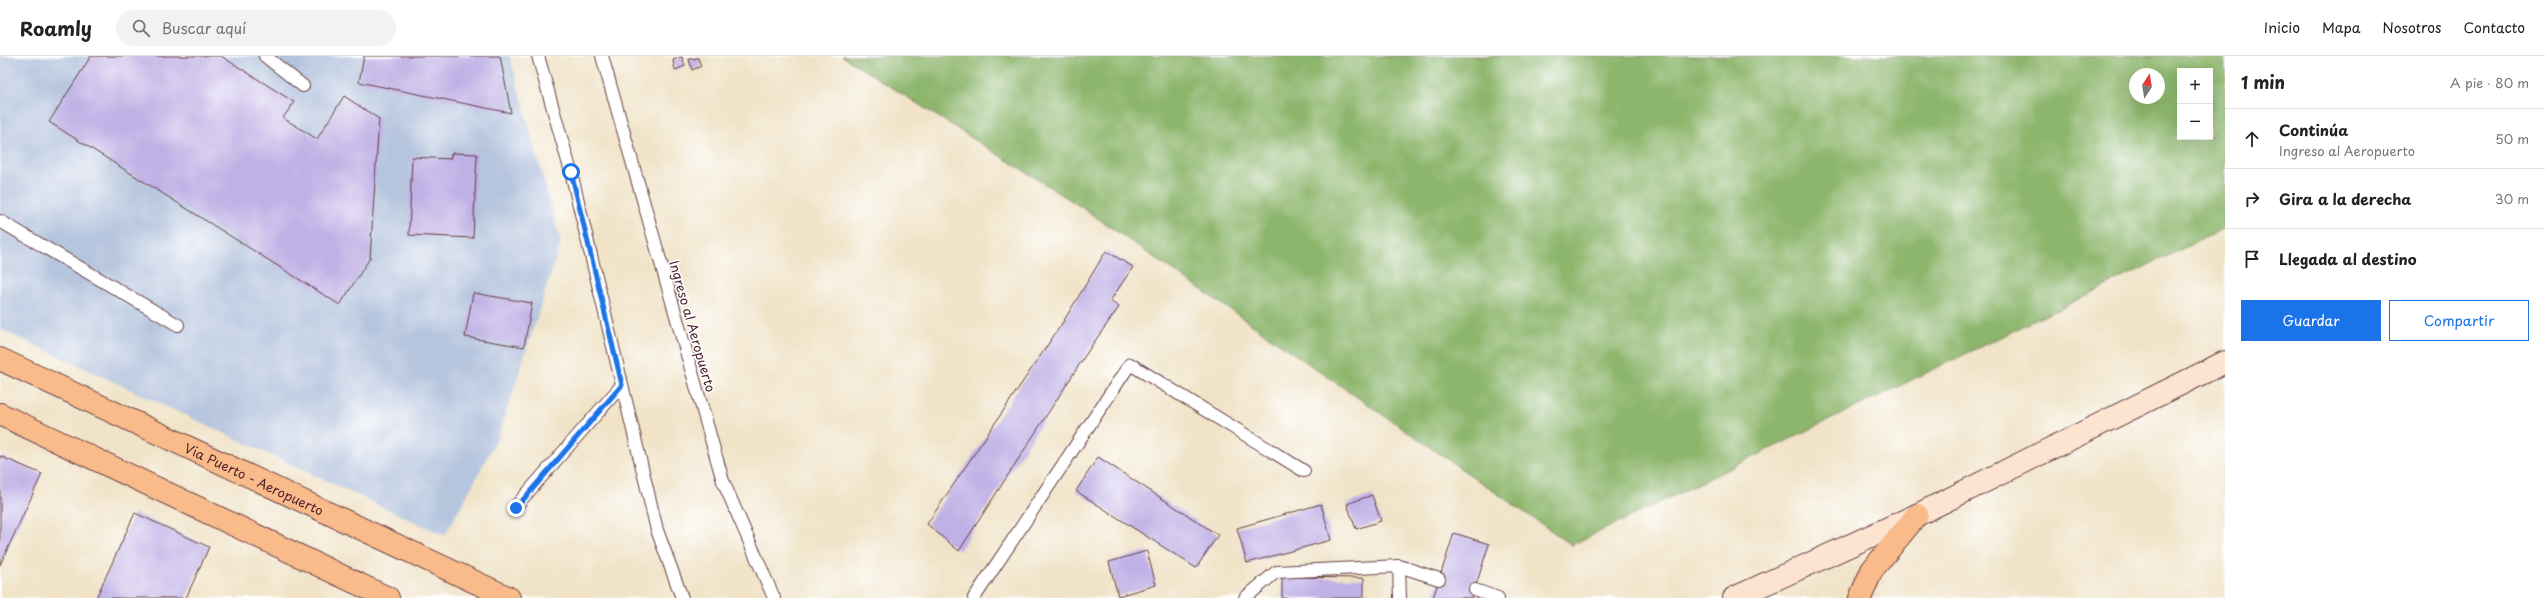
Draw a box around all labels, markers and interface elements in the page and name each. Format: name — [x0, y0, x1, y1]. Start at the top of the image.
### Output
search box — [116, 10, 396, 46]
text: Roamly — [20, 14, 92, 42]
text: Buscar aquí — [162, 16, 246, 39]
icon: search — [130, 17, 152, 39]
text: Inicio — [2264, 17, 2300, 38]
text: Mapa — [2322, 17, 2360, 38]
text: Nosotros — [2382, 17, 2442, 38]
text: Contacto — [2464, 17, 2525, 38]
north arrow — [2129, 68, 2165, 104]
map controls — [2177, 68, 2213, 140]
button: + — [2177, 68, 2213, 104]
text: 1 min — [2241, 69, 2285, 95]
text: A pie · 80 m — [2450, 73, 2529, 92]
button: − — [2177, 104, 2213, 140]
text: Continúa — [2279, 118, 2348, 141]
icon: ahead — [2241, 128, 2263, 150]
text: 50 m — [2495, 129, 2529, 148]
text: Ingreso al Aeropuerto — [2279, 141, 2415, 160]
route start — [562, 163, 580, 181]
text: Gira a la derecha — [2279, 187, 2411, 210]
icon: right — [2241, 188, 2263, 210]
text: 30 m — [2495, 189, 2529, 208]
text: Llegada al destino — [2279, 247, 2417, 270]
icon: arrive — [2241, 248, 2263, 270]
street label: Ingreso al Aeropuerto — [665, 258, 721, 394]
button: Guardar — [2241, 300, 2381, 341]
button: Compartir — [2389, 300, 2529, 341]
street label: Via Puerto - Aeropuerto — [182, 438, 327, 519]
route end — [507, 499, 525, 517]

